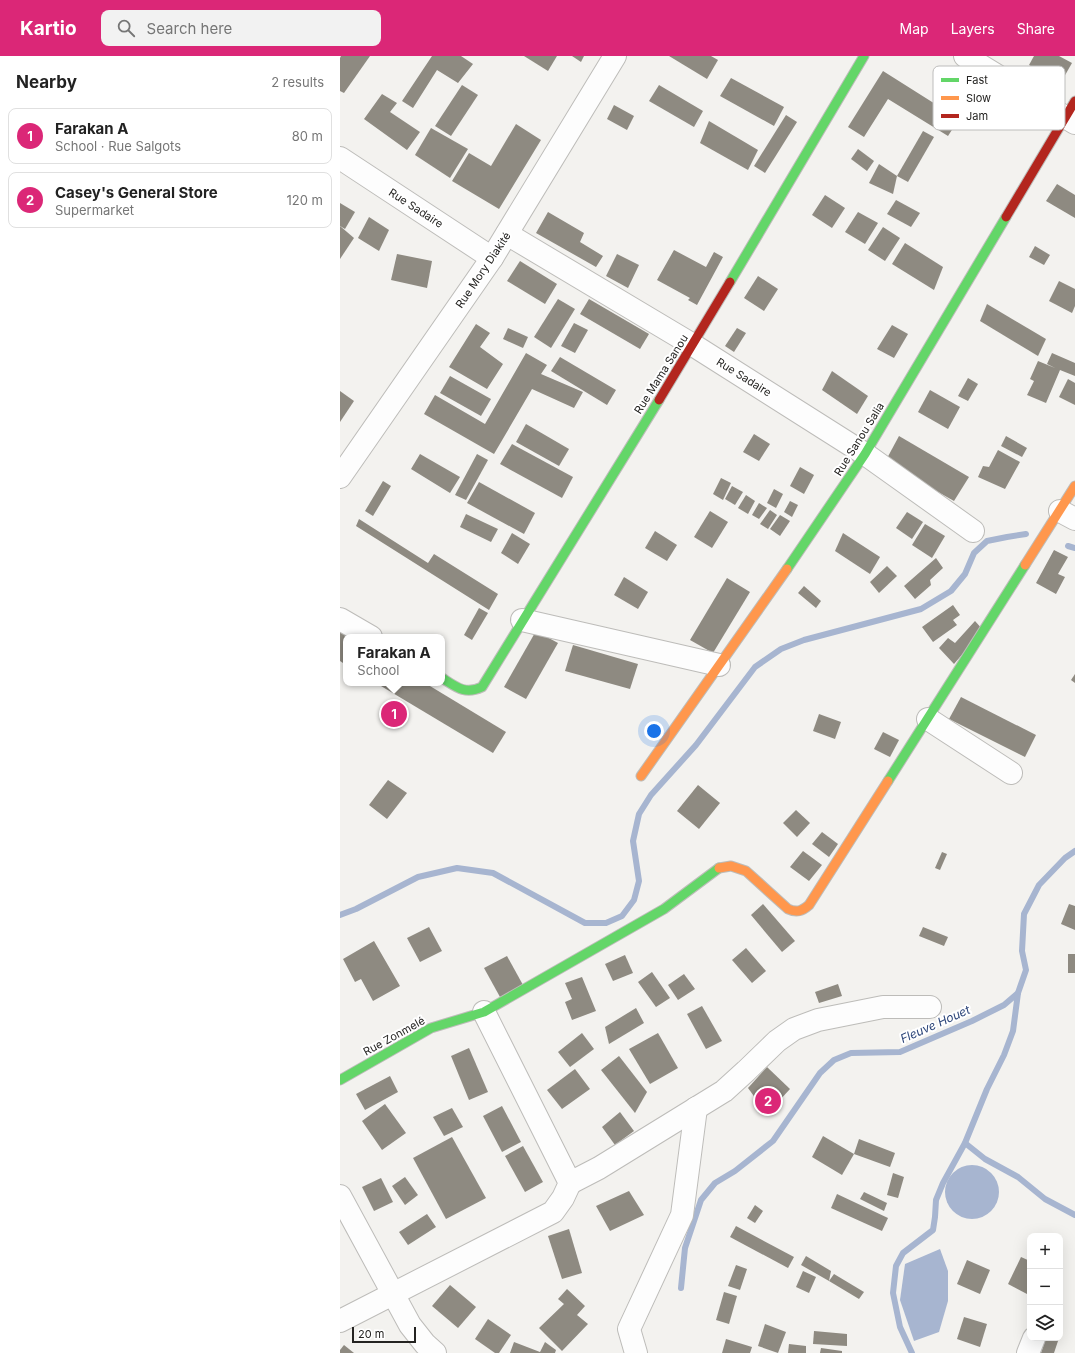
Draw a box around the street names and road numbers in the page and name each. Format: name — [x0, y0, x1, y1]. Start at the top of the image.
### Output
street label: Rue Sadaire — [386, 185, 446, 231]
street label: Rue Mory Diakité — [452, 229, 514, 311]
street label: Rue Mama Sanou — [631, 332, 691, 416]
street label: Rue Sadaire — [714, 355, 774, 399]
street label: Rue Sanou Salia — [831, 400, 887, 478]
street label: Rue Zonmelé — [361, 1013, 427, 1059]

